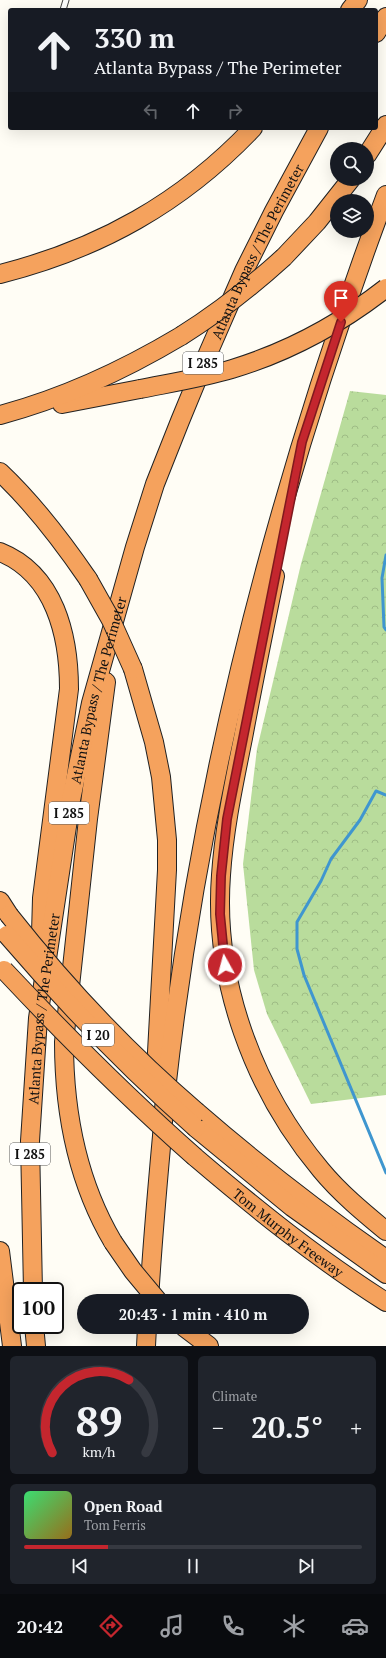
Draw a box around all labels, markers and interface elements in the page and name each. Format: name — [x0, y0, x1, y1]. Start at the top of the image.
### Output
text: 330 m — [94, 19, 175, 56]
icon: ahead — [28, 24, 80, 76]
text: Atlanta Bypass / The Perimeter — [94, 55, 341, 79]
icon: left — [140, 100, 162, 122]
icon: ahead — [182, 100, 204, 122]
icon: right — [224, 100, 246, 122]
map controls — [330, 142, 374, 238]
button: search — [330, 142, 374, 186]
street label: Atlanta Bypass / The Perimeter — [206, 160, 308, 342]
button: layers — [330, 194, 374, 238]
pin — [324, 281, 358, 322]
icon: arrive — [330, 287, 352, 309]
road number: I 285 — [183, 352, 223, 374]
street label: Atlanta Bypass / The Perimeter — [65, 593, 130, 785]
road number: I 285 — [49, 802, 89, 824]
street label: Atlanta Bypass / The Perimeter — [23, 911, 63, 1105]
position arrow — [204, 944, 246, 986]
road number: I 20 — [82, 1024, 114, 1046]
road number: I 285 — [10, 1143, 50, 1165]
street label: Tom Murphy Freeway — [229, 1184, 348, 1281]
speed limit sign: 100 — [12, 1282, 64, 1334]
text: 20:43 · 1 min · 410 m — [119, 1304, 267, 1324]
text: Climate — [212, 1387, 257, 1405]
text: 89 — [75, 1393, 123, 1448]
text: 20.5° — [251, 1407, 323, 1447]
text: − — [212, 1413, 224, 1442]
text: + — [350, 1413, 362, 1442]
text: km/h — [83, 1442, 116, 1461]
text: Open Road — [84, 1496, 163, 1516]
text: Tom Ferris — [84, 1516, 146, 1534]
icon: previous — [69, 1555, 91, 1577]
icon: pause — [182, 1555, 204, 1577]
icon: next — [295, 1555, 317, 1577]
icon: directions — [97, 1612, 125, 1640]
icon: music — [158, 1612, 186, 1640]
icon: phone — [219, 1612, 247, 1640]
icon: climate — [280, 1612, 308, 1640]
icon: car — [341, 1612, 369, 1640]
text: 20:42 — [17, 1614, 63, 1638]

